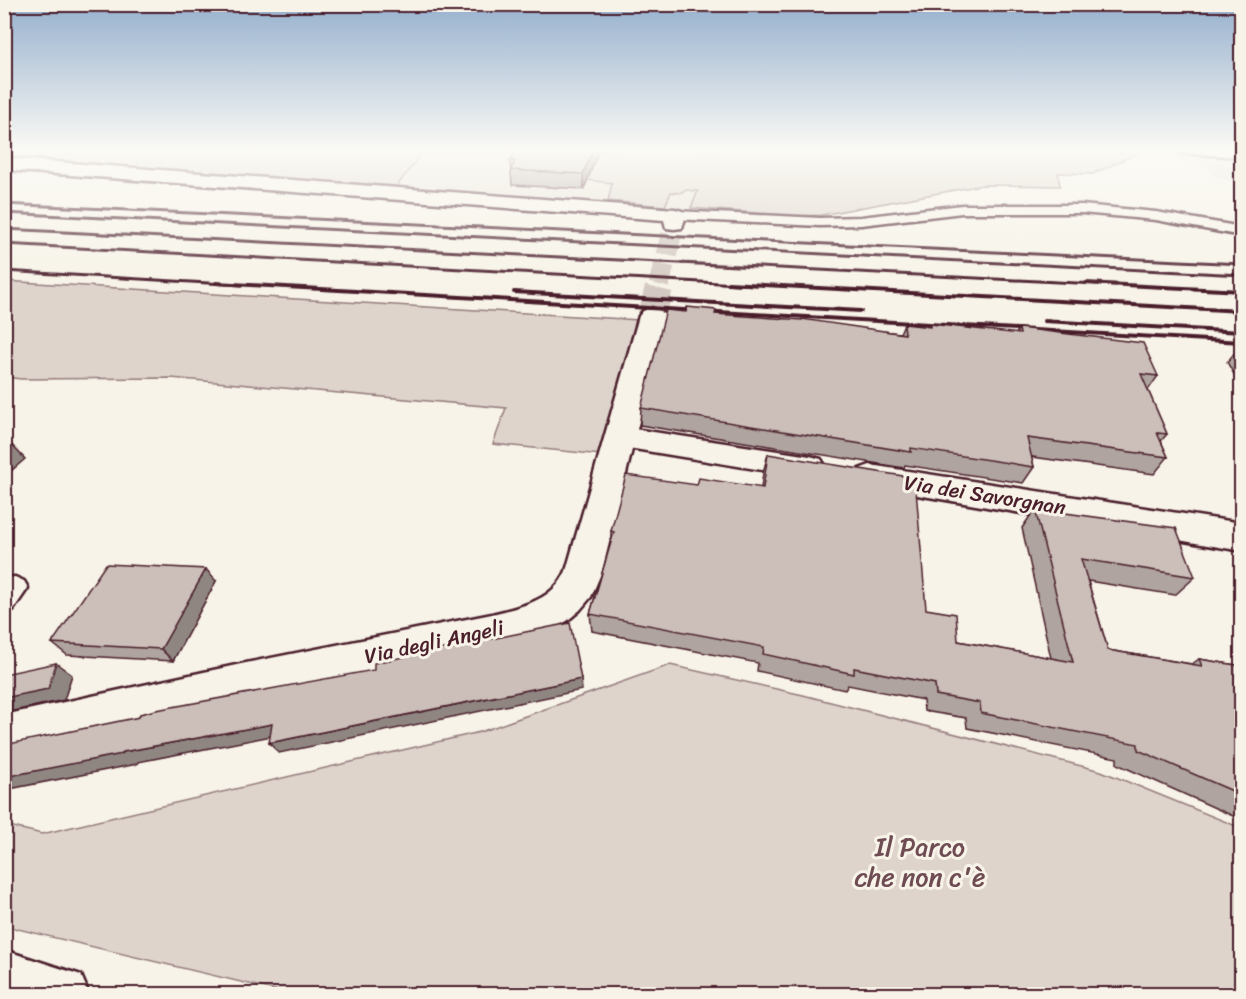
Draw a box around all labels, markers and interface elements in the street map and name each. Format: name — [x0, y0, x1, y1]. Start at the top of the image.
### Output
street label: Via dei Savorgnan — [901, 463, 1069, 527]
street label: Via degli Angeli — [361, 608, 508, 675]
park label: Il Parco che non c'è — [855, 824, 985, 900]

